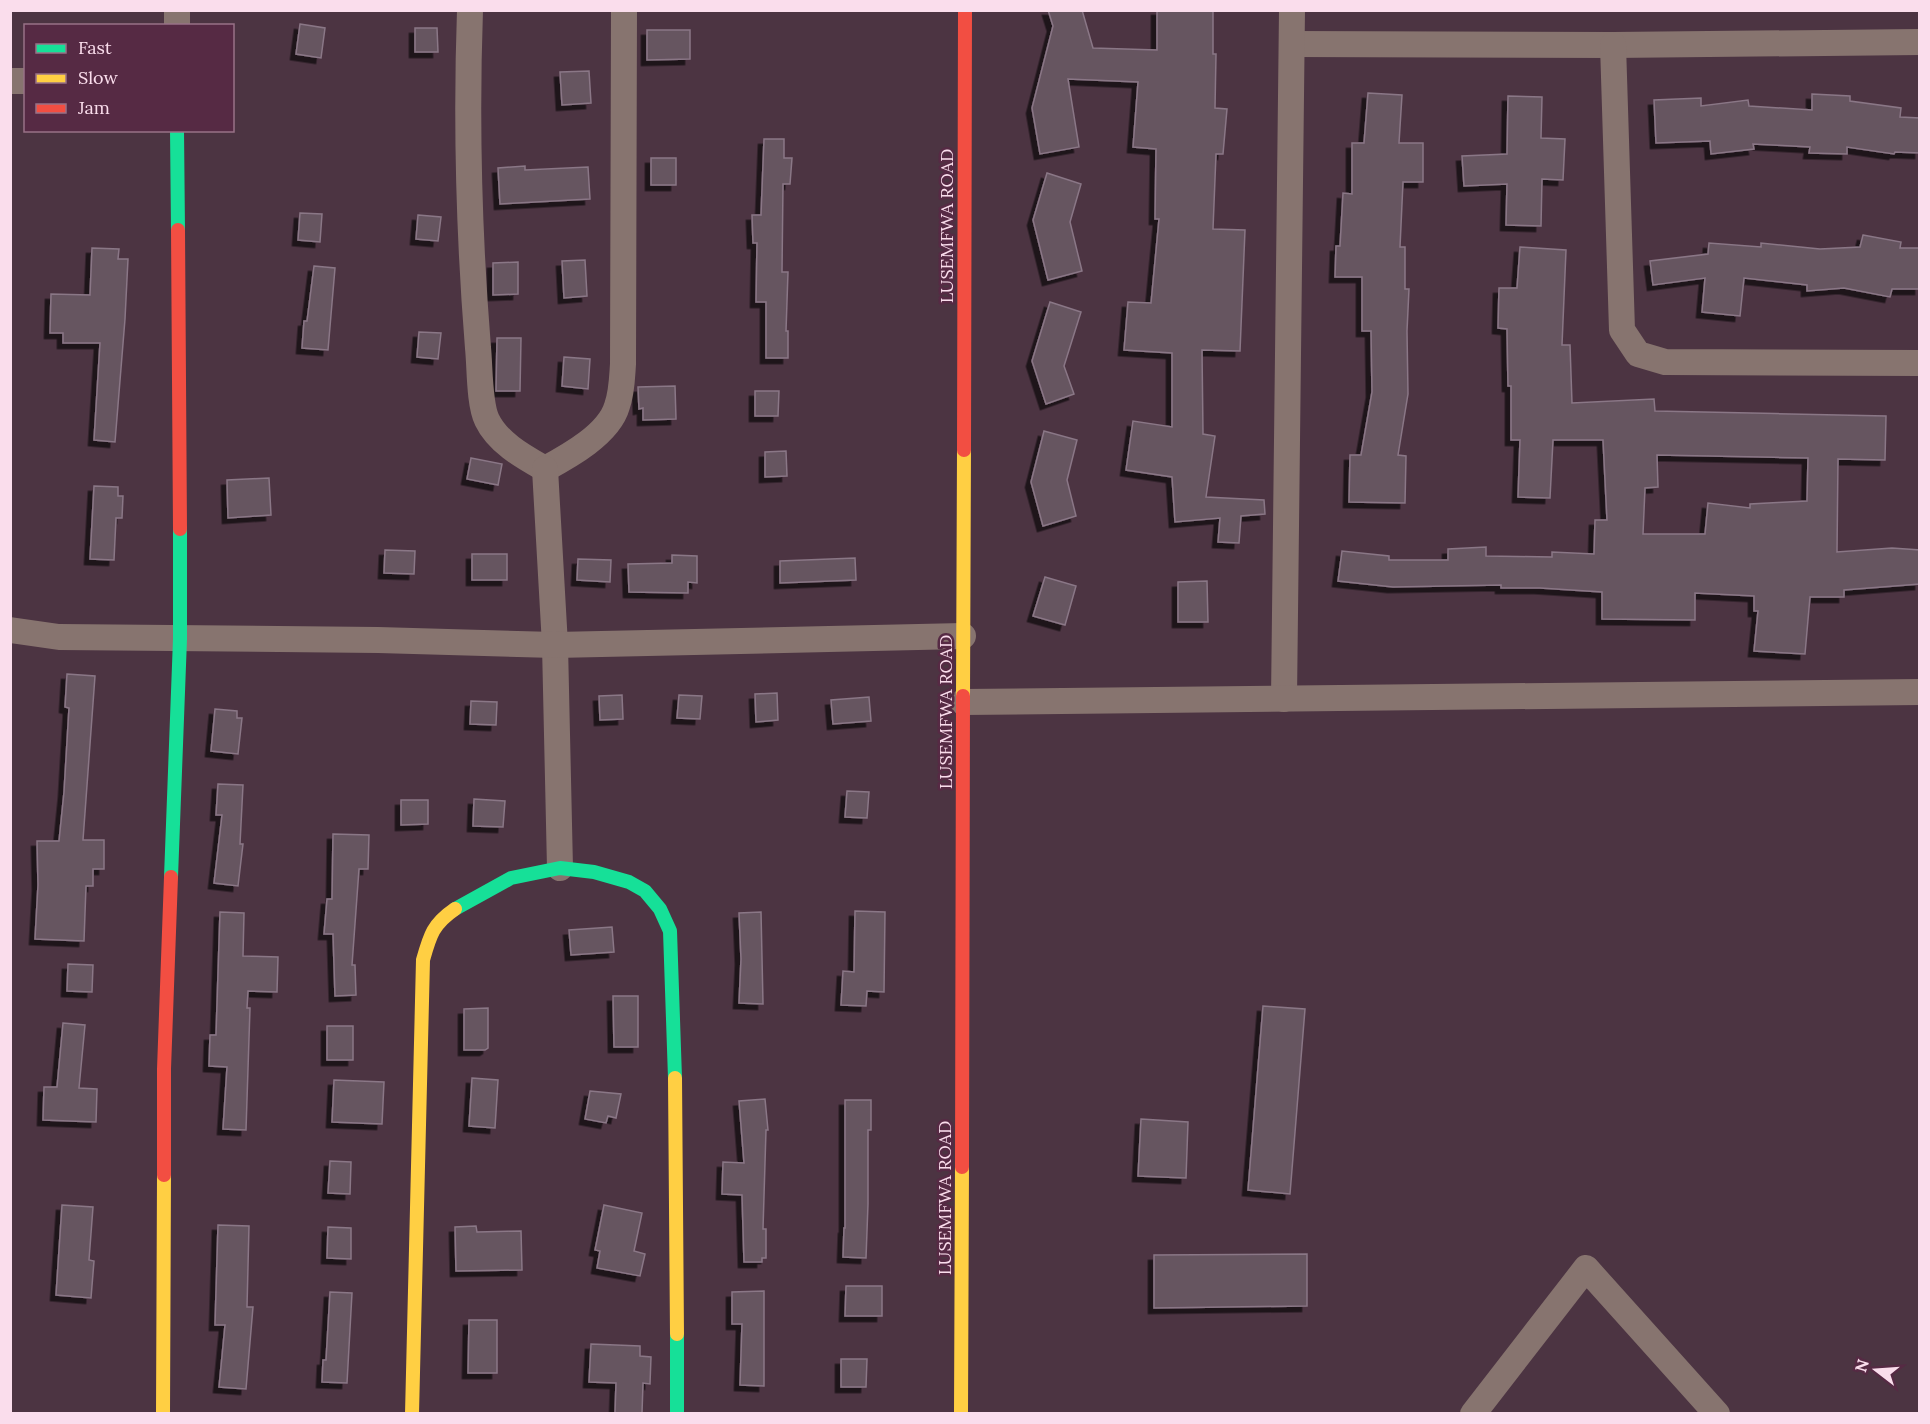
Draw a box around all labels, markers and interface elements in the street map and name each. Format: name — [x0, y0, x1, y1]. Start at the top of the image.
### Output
legend — [24, 24, 234, 132]
text: Fast — [78, 36, 112, 59]
text: Slow — [78, 66, 118, 89]
text: Jam — [77, 96, 110, 119]
street label: LUSEMFWA ROAD — [935, 149, 958, 303]
street label: LUSEMFWA ROAD — [934, 635, 957, 789]
street label: LUSEMFWA ROAD — [933, 1121, 956, 1275]
north arrow — [1846, 1340, 1906, 1400]
text: N — [1850, 1357, 1873, 1374]

